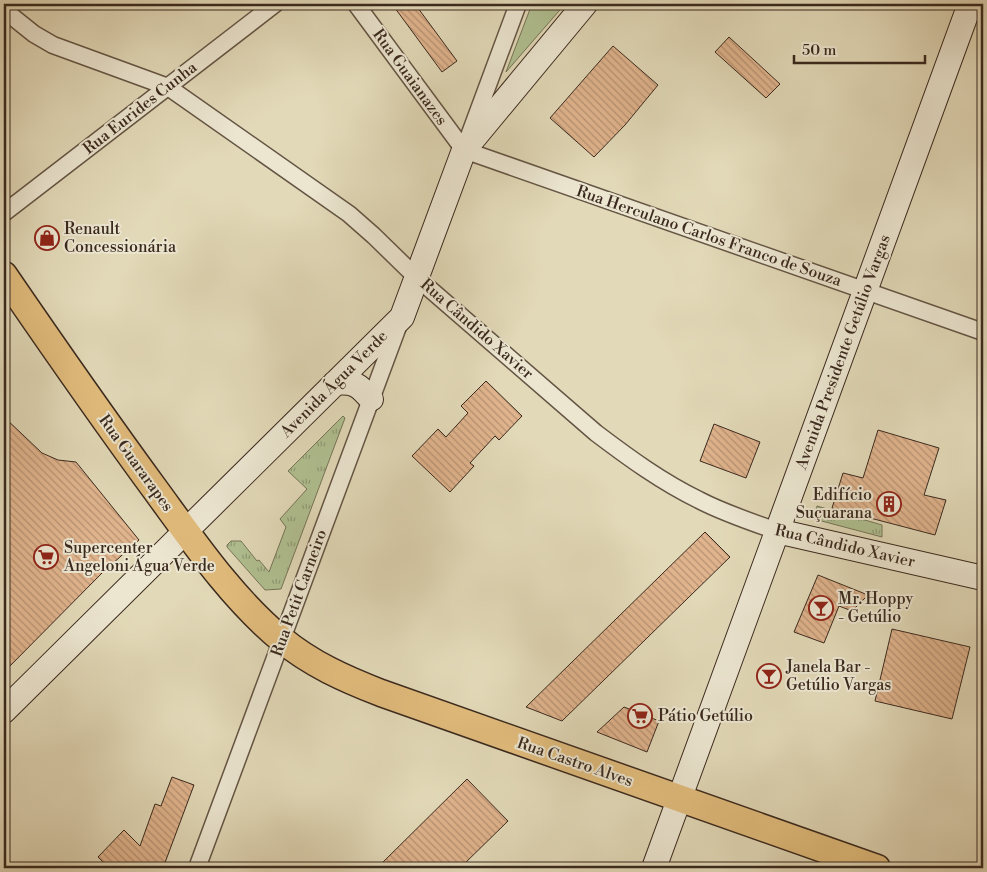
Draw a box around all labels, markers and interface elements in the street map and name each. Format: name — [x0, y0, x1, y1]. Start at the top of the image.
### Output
street label: Rua Guaianazes — [368, 25, 452, 129]
scale bar — [794, 32, 926, 64]
text: 50 m — [802, 41, 836, 60]
street label: Rua Eurides Cunha — [79, 57, 202, 159]
street label: Rua Herculano Carlos Franco de Souza — [574, 181, 845, 291]
place label: Renault Concessionária — [64, 219, 177, 257]
shop icon: Renault Concessionária — [34, 225, 60, 251]
street label: Avenida Presidente Getúlio Vargas — [791, 232, 895, 473]
street label: Rua Cândido Xavier — [416, 274, 538, 384]
street label: Avenida Água Verde — [274, 325, 392, 443]
street label: Rua Guararapes — [94, 411, 178, 515]
place label: Edifício Suçuarana — [796, 485, 873, 523]
building icon: Edifício Suçuarana — [876, 491, 902, 517]
street label: Rua Cândido Xavier — [773, 520, 917, 572]
street label: Rua Petit Carneiro — [267, 527, 331, 659]
place label: Supercenter Angeloni Água Verde — [63, 538, 215, 576]
supermarket icon: Supercenter Angeloni Água Verde — [33, 544, 59, 570]
place label: Mr. Hoppy - Getúlio — [838, 589, 913, 627]
bar icon: Mr. Hoppy - Getúlio — [808, 595, 834, 621]
place label: Janela Bar - Getúlio Vargas — [785, 657, 891, 695]
bar icon: Janela Bar - Getúlio Vargas — [756, 663, 782, 689]
supermarket icon: Pátio Getúlio — [627, 703, 653, 729]
place label: Pátio Getúlio — [658, 706, 753, 726]
street label: Rua Castro Alves — [514, 733, 636, 791]

